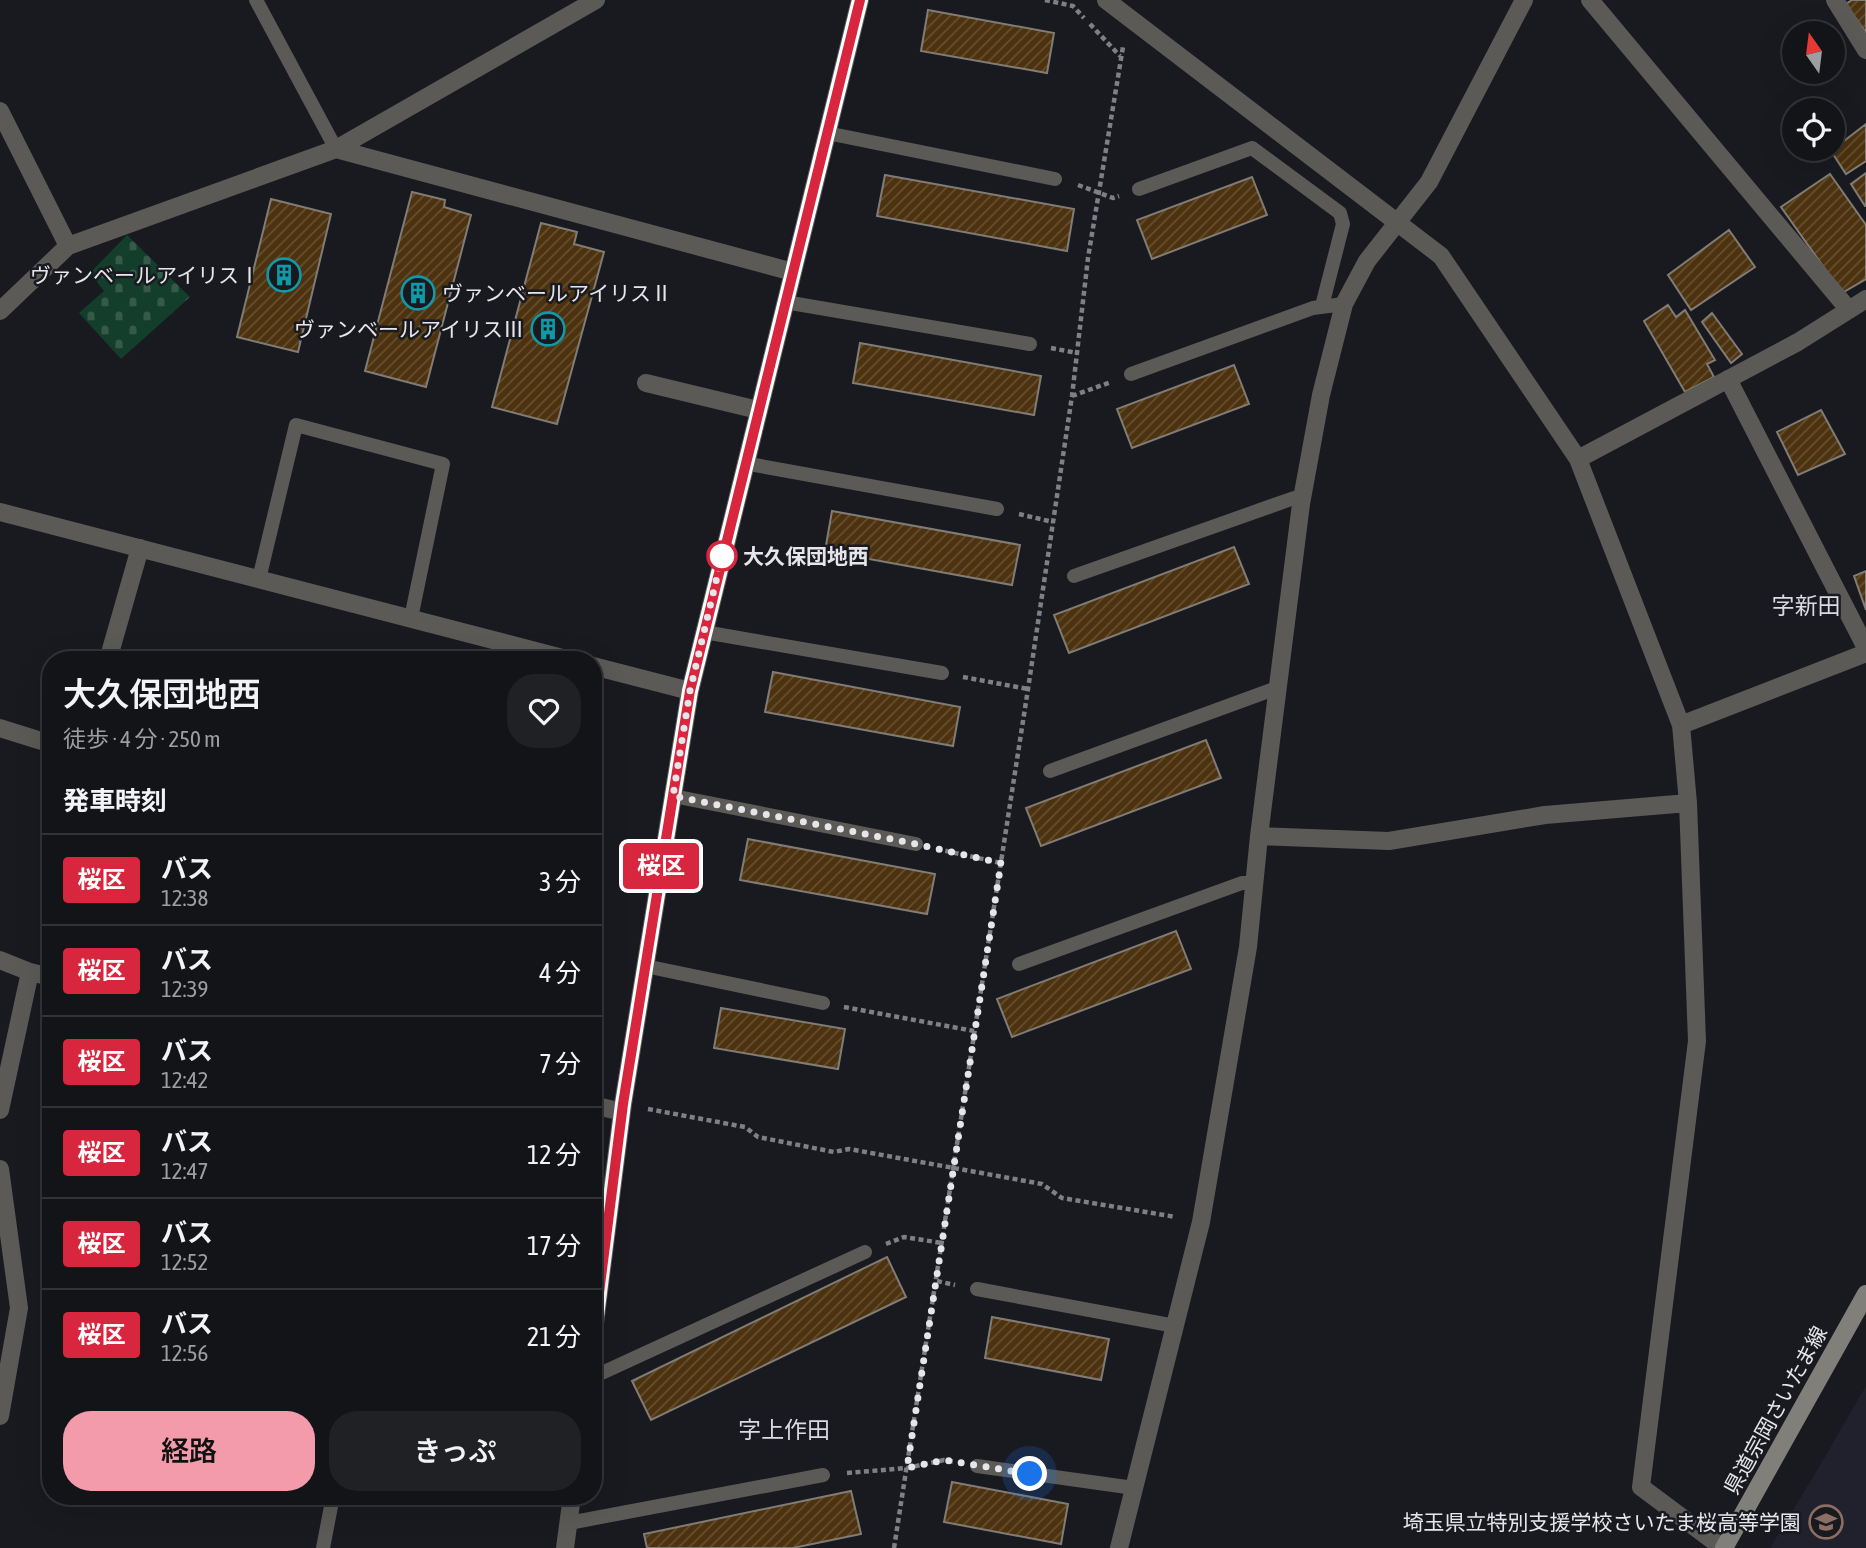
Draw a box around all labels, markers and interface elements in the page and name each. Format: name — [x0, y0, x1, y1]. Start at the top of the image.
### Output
north arrow — [1782, 21, 1844, 84]
map controls — [1782, 21, 1845, 161]
button: locate — [1782, 98, 1845, 161]
building icon: ヴァンベールアイリスⅠ — [265, 256, 303, 294]
place label: ヴァンベールアイリスⅠ — [30, 263, 260, 287]
building icon: ヴァンベールアイリスⅡ — [399, 274, 437, 312]
place label: ヴァンベールアイリスⅡ — [442, 281, 672, 305]
building icon: ヴァンベールアイリスⅢ — [529, 310, 567, 348]
place label: ヴァンベールアイリスⅢ — [294, 317, 524, 341]
marker: 大久保団地西 — [707, 541, 737, 571]
place label: 大久保団地西 — [743, 544, 869, 568]
district label: 字新田 — [1772, 593, 1841, 619]
button: heart — [507, 674, 581, 748]
text: 大久保団地西 — [63, 675, 261, 713]
text: 徒歩 · 4 分 · 250 m — [63, 726, 221, 752]
text: 発車時刻 — [63, 786, 167, 816]
line badge: 桜区 — [630, 843, 692, 889]
text: 桜区 — [637, 852, 685, 879]
text: バス — [161, 854, 213, 884]
text: 桜区 — [78, 866, 126, 893]
text: 3 分 — [539, 867, 581, 897]
text: 12:38 — [161, 885, 208, 911]
text: バス — [161, 945, 213, 975]
text: 桜区 — [78, 957, 126, 984]
text: 4 分 — [539, 958, 581, 988]
text: 12:39 — [161, 976, 208, 1002]
text: バス — [161, 1036, 213, 1066]
text: 桜区 — [78, 1048, 126, 1075]
text: 7 分 — [539, 1049, 581, 1079]
text: 12:42 — [161, 1067, 208, 1093]
text: バス — [161, 1127, 213, 1157]
text: 桜区 — [78, 1139, 126, 1166]
text: 12 分 — [527, 1140, 581, 1170]
text: 12:47 — [161, 1158, 208, 1184]
text: バス — [161, 1218, 213, 1248]
text: 桜区 — [78, 1230, 126, 1257]
text: 17 分 — [527, 1231, 581, 1261]
text: 12:52 — [161, 1249, 208, 1275]
text: バス — [161, 1309, 213, 1339]
text: 桜区 — [78, 1321, 126, 1348]
text: 21 分 — [527, 1322, 581, 1352]
street label: 県道宗岡さいたま線 — [1719, 1322, 1831, 1498]
text: 12:56 — [161, 1340, 208, 1366]
button: 経路 — [63, 1411, 315, 1491]
button: きっぷ — [329, 1411, 581, 1491]
district label: 字上作田 — [738, 1417, 830, 1443]
your location — [1012, 1456, 1047, 1491]
school or university icon: 埼玉県立特別支援学校さいたま桜高等学園 — [1807, 1503, 1845, 1541]
place label: 埼玉県立特別支援学校さいたま桜高等学園 — [1403, 1510, 1801, 1534]

